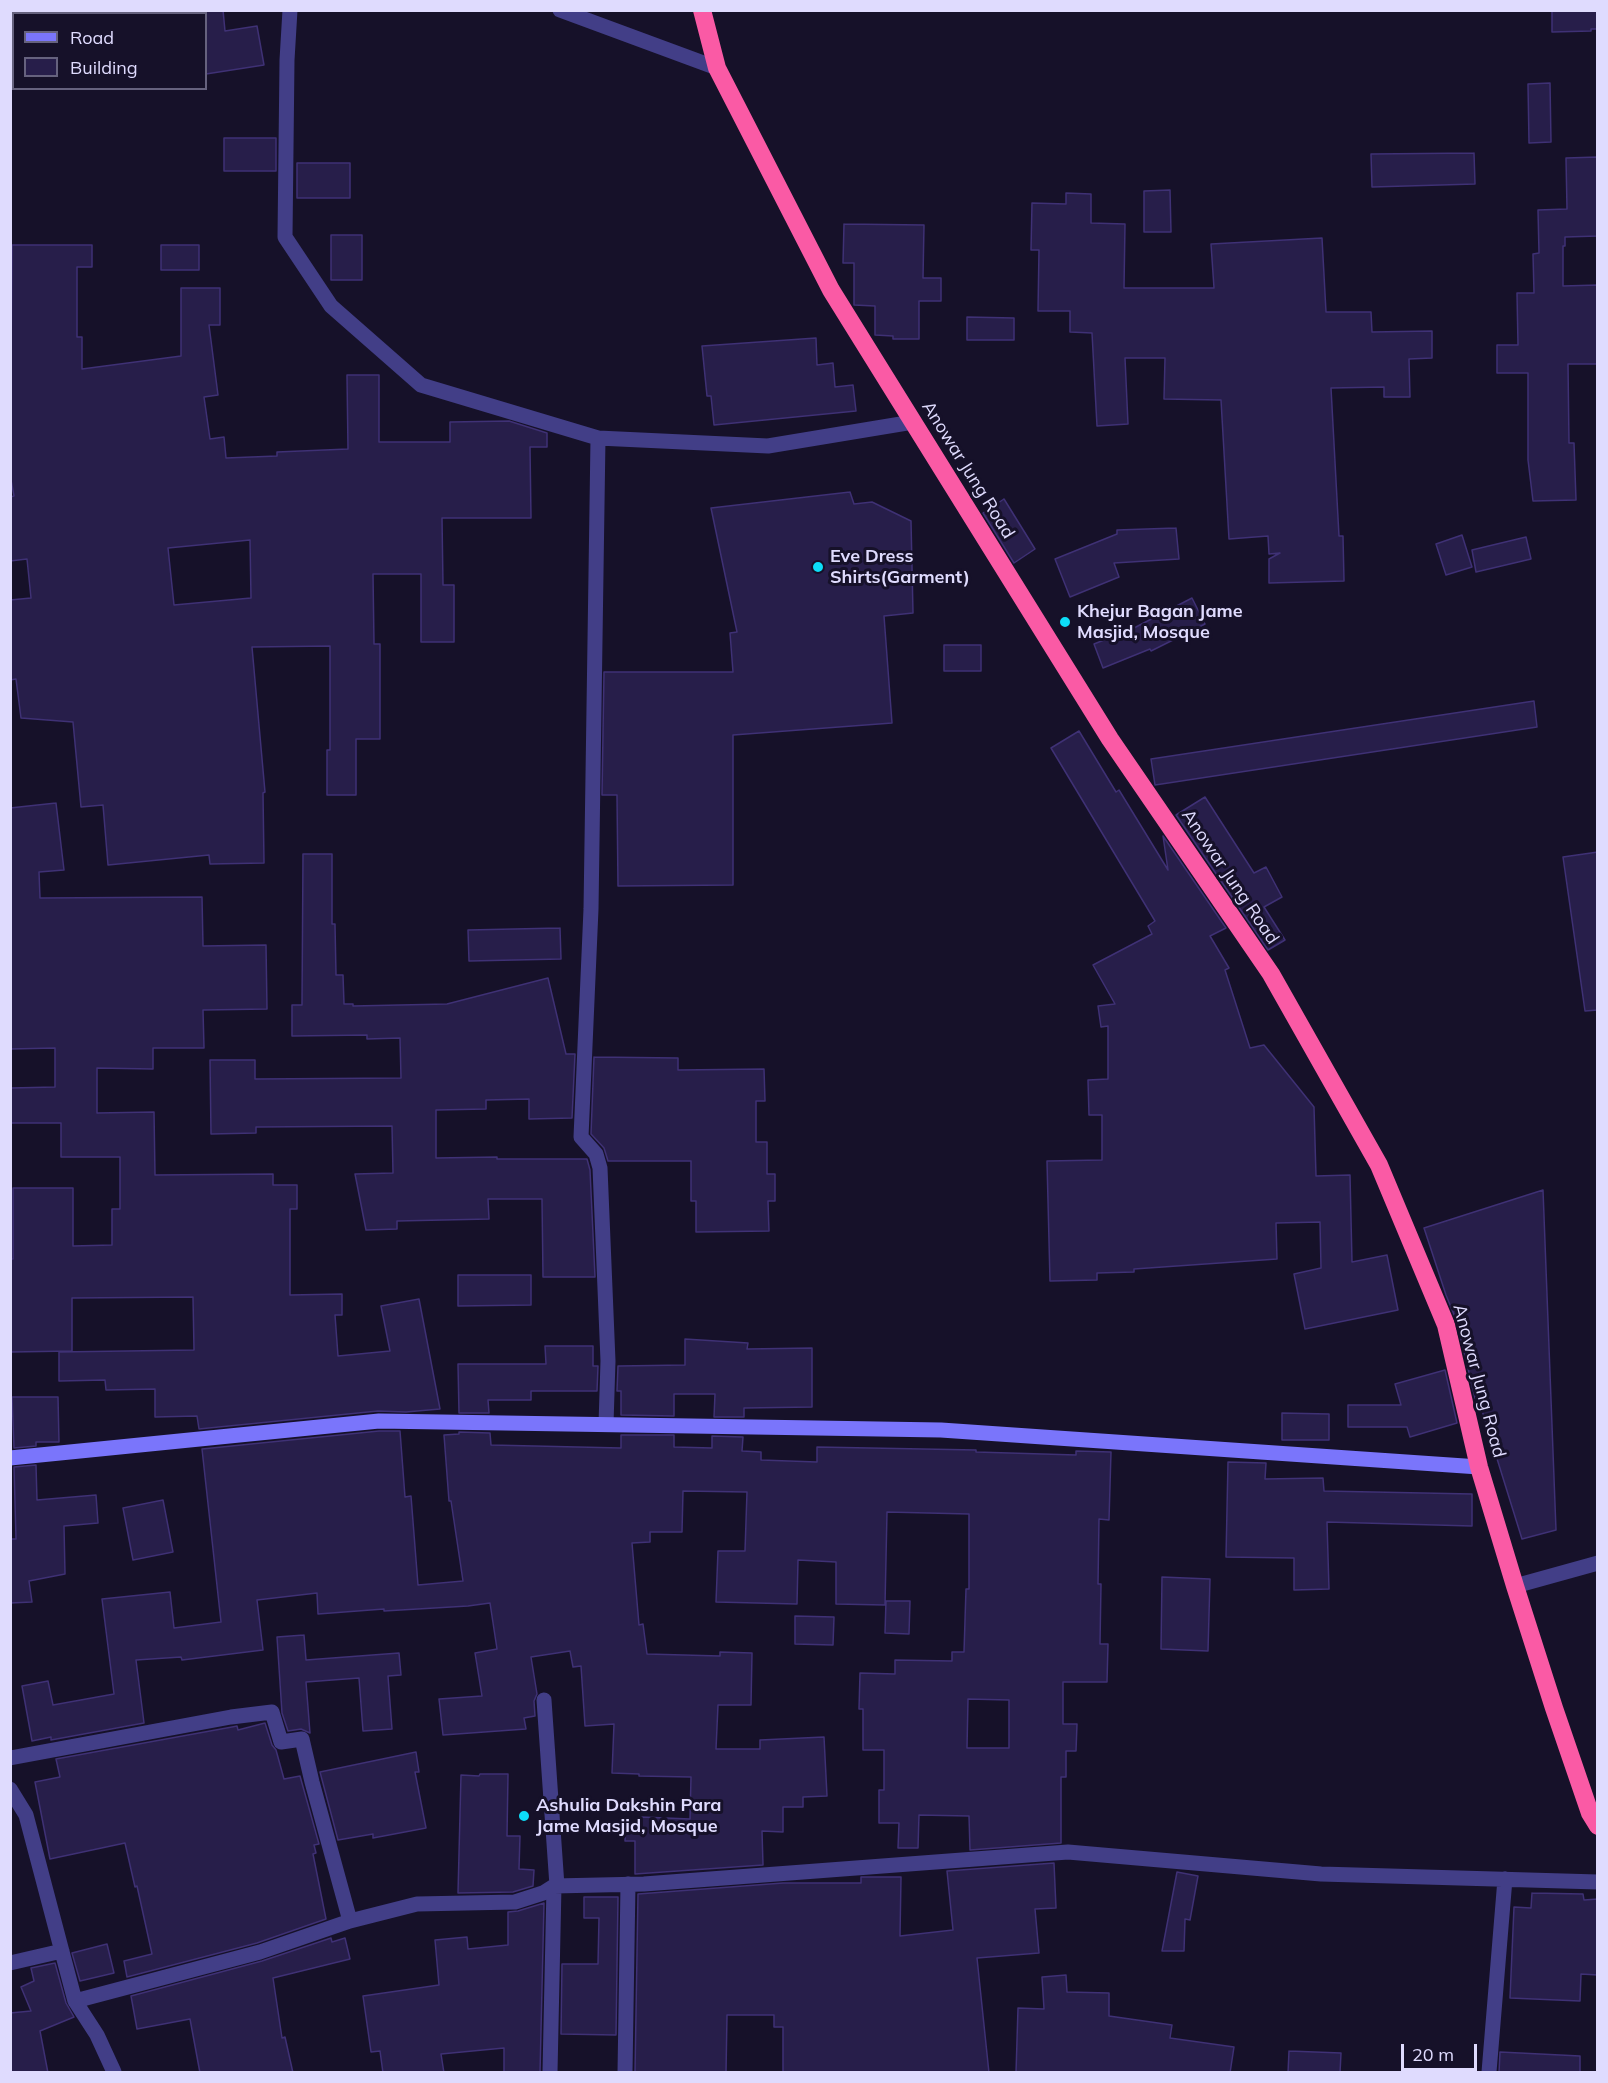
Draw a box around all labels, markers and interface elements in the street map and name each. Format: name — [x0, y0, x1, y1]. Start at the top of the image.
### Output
legend — [12, 12, 207, 90]
text: Road — [70, 26, 114, 49]
text: Building — [70, 56, 138, 79]
street label: Anowar Jung Road — [917, 397, 1019, 543]
place label: Eve Dress Shirts(Garment) — [830, 546, 970, 588]
marker: Eve Dress Shirts(Garment) — [811, 560, 825, 574]
place label: Khejur Bagan Jame Masjid, Mosque — [1077, 601, 1243, 644]
marker: Khejur Bagan Jame Masjid, Mosque — [1058, 615, 1072, 629]
street label: Anowar Jung Road — [1177, 805, 1283, 949]
street label: Anowar Jung Road — [1448, 1302, 1510, 1460]
place label: Ashulia Dakshin Para Jame Masjid, Mosque — [536, 1795, 721, 1838]
marker: Ashulia Dakshin Para Jame Masjid, Mosque — [517, 1809, 531, 1823]
scale bar — [1404, 2032, 1480, 2070]
text: 20 m — [1412, 2043, 1454, 2066]

